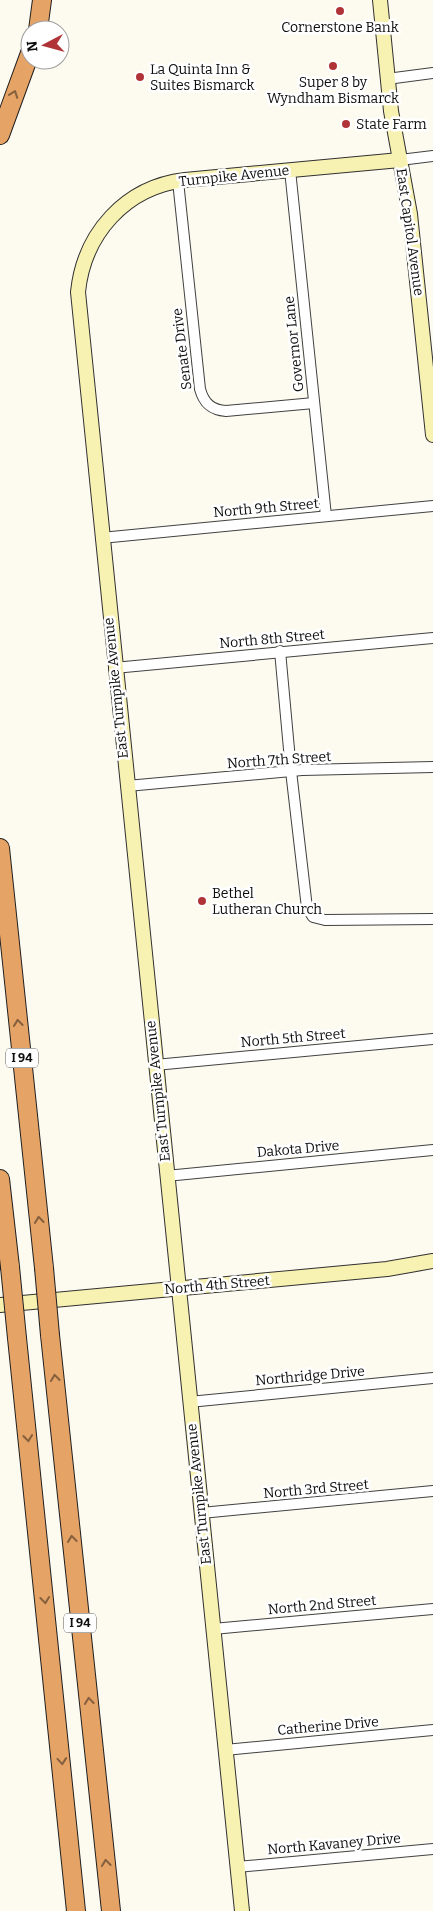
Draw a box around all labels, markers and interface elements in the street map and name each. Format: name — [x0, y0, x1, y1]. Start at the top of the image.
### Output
marker: Cornerstone Bank — [334, 5, 346, 17]
place label: Cornerstone Bank — [281, 19, 399, 36]
north arrow — [20, 20, 70, 70]
text: N — [24, 40, 42, 53]
marker: Super 8 by Wyndham Bismarck — [327, 60, 339, 72]
place label: La Quinta Inn & Suites Bismarck — [150, 61, 254, 94]
marker: La Quinta Inn & Suites Bismarck — [134, 71, 146, 83]
place label: Super 8 by Wyndham Bismarck — [267, 74, 399, 107]
one-way arrow — [8, 90, 18, 98]
place label: State Farm — [356, 116, 427, 133]
marker: State Farm — [340, 118, 352, 130]
street label: Turnpike Avenue — [178, 162, 290, 190]
street label: East Capitol Avenue — [393, 167, 427, 297]
street label: Governor Lane — [281, 295, 307, 393]
street label: Senate Drive — [169, 307, 195, 391]
street label: North 9th Street — [213, 495, 319, 521]
street label: East Turnpike Avenue — [100, 617, 132, 759]
street label: North 8th Street — [219, 626, 325, 652]
street label: North 7th Street — [226, 748, 332, 772]
place label: Bethel Lutheran Church — [212, 885, 322, 918]
marker: Bethel Lutheran Church — [196, 895, 208, 907]
one-way arrow — [13, 1019, 24, 1027]
street label: East Turnpike Avenue — [142, 1020, 174, 1162]
street label: North 5th Street — [240, 1025, 346, 1051]
road number: I 94 — [6, 1048, 38, 1068]
street label: Dakota Drive — [256, 1137, 340, 1161]
one-way arrow — [34, 1215, 45, 1223]
street label: North 4th Street — [164, 1272, 270, 1298]
street label: Northridge Drive — [255, 1363, 365, 1389]
one-way arrow — [50, 1373, 61, 1381]
street label: East Turnpike Avenue — [183, 1423, 215, 1565]
one-way arrow — [22, 1434, 33, 1442]
street label: North 3rd Street — [263, 1476, 369, 1502]
one-way arrow — [67, 1535, 78, 1543]
street label: North 2nd Street — [267, 1592, 377, 1618]
one-way arrow — [39, 1596, 50, 1604]
road number: I 94 — [64, 1614, 96, 1632]
one-way arrow — [84, 1697, 95, 1705]
street label: Catherine Drive — [277, 1713, 379, 1739]
one-way arrow — [56, 1758, 67, 1766]
street label: North Kavaney Drive — [267, 1830, 401, 1858]
one-way arrow — [100, 1858, 111, 1866]

